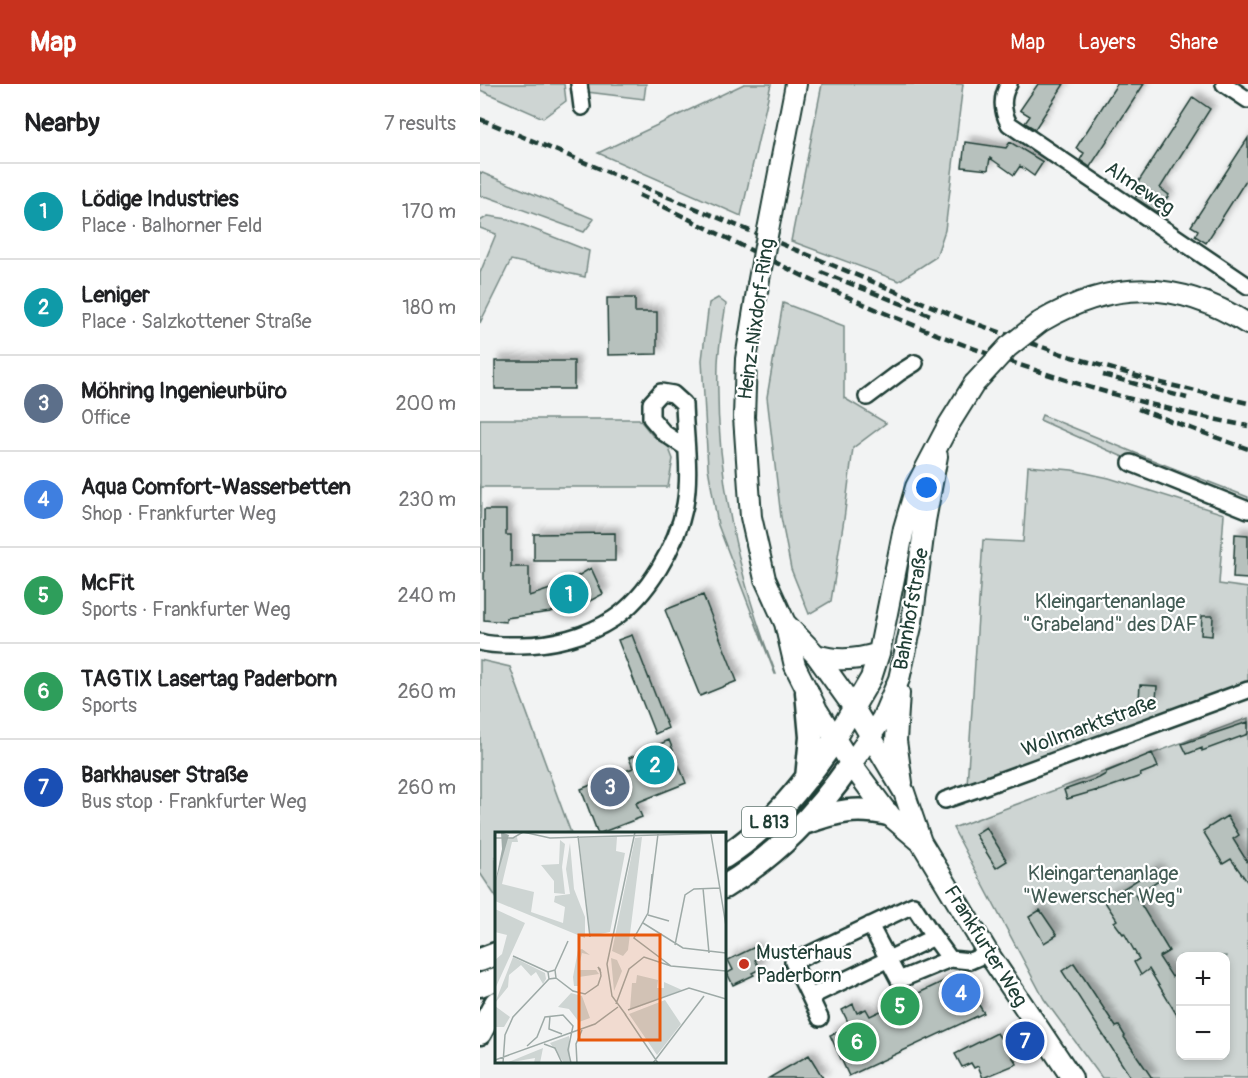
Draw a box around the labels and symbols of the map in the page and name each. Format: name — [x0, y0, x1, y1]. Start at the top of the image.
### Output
street label: Almeweg — [1100, 156, 1180, 220]
street label: Heinz-Nixdorf-Ring — [732, 237, 780, 401]
your location — [912, 473, 941, 502]
street label: Bahnhofstraße — [888, 546, 934, 672]
pin: 1 — [550, 572, 589, 616]
park label: Kleingartenanlage "Grabeland" des DAF — [1022, 589, 1198, 637]
street label: Wollmarktstraße — [1018, 690, 1160, 762]
pin: 2 — [636, 742, 675, 788]
pin: 3 — [590, 764, 630, 810]
road number: L 813 — [742, 807, 796, 837]
inset map — [495, 832, 726, 1063]
park label: Kleingartenanlage "Wewerscher Weg" — [1023, 861, 1183, 909]
street label: Frankfurter Weg — [939, 881, 1033, 1011]
place label: Musterhaus Paderborn — [756, 940, 852, 988]
marker: Musterhaus Paderborn — [737, 957, 751, 971]
pin: 4 — [942, 970, 980, 1016]
pin: 5 — [880, 984, 920, 1028]
pin: 7 — [1006, 1018, 1044, 1064]
pin: 6 — [838, 1020, 877, 1064]

